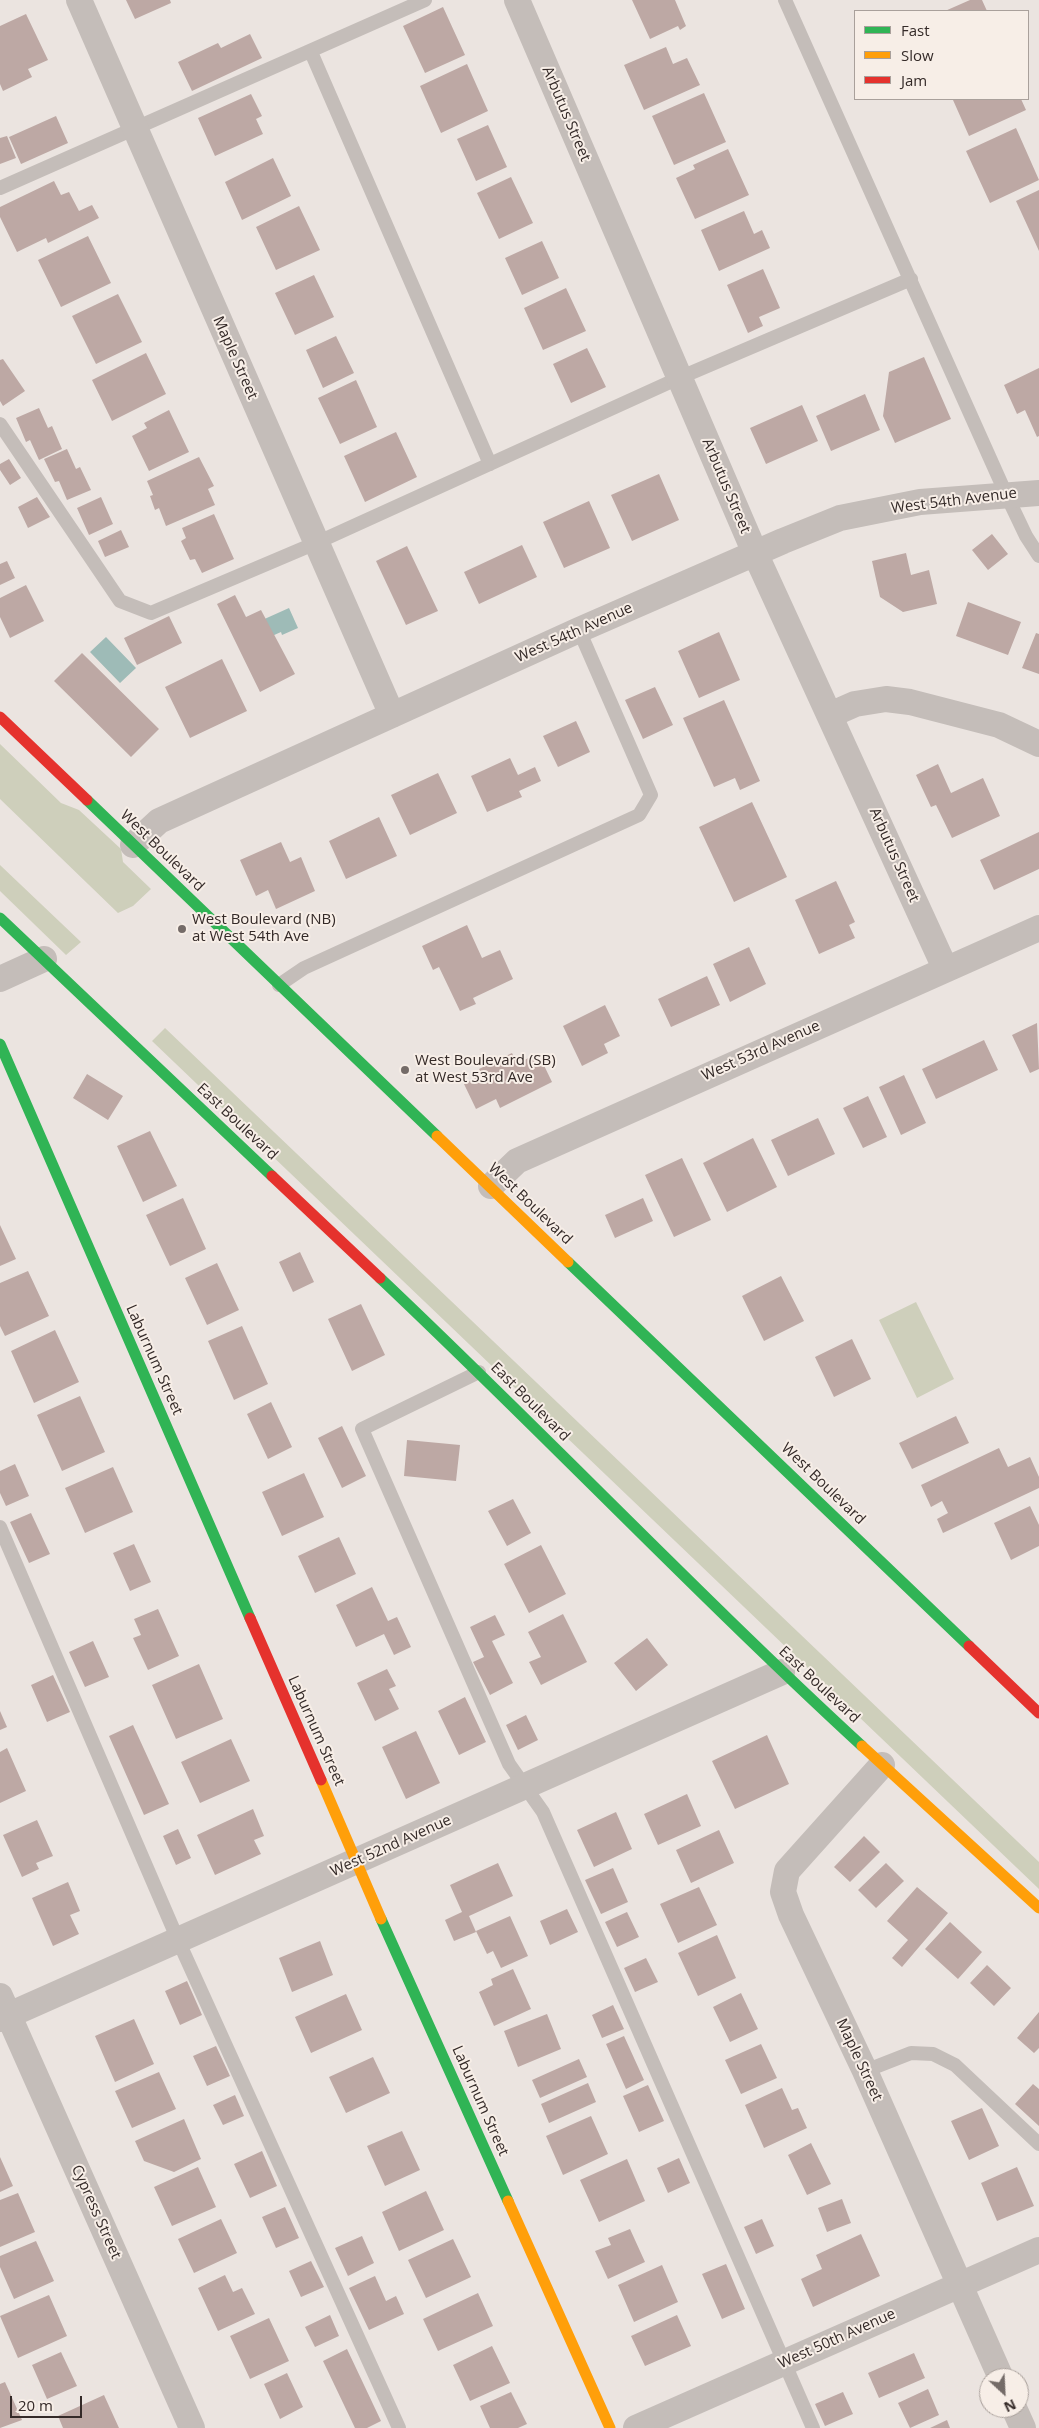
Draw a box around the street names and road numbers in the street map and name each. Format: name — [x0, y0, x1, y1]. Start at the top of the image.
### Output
street label: Arbutus Street — [538, 64, 594, 164]
street label: Maple Street — [209, 314, 261, 402]
street label: Arbutus Street — [698, 436, 754, 536]
street label: West 54th Avenue — [890, 484, 1018, 518]
street label: West 54th Avenue — [513, 599, 635, 667]
street label: Arbutus Street — [865, 805, 923, 905]
street label: West Boulevard — [116, 806, 208, 896]
street label: West 53rd Avenue — [699, 1017, 823, 1085]
street label: East Boulevard — [193, 1080, 281, 1164]
street label: West Boulevard — [484, 1159, 576, 1249]
street label: Laburnum Street — [122, 1302, 186, 1418]
street label: East Boulevard — [487, 1359, 573, 1445]
street label: West Boulevard — [777, 1439, 869, 1529]
street label: East Boulevard — [775, 1643, 863, 1727]
street label: Laburnum Street — [284, 1673, 348, 1789]
street label: West 52nd Avenue — [328, 1811, 454, 1881]
street label: Maple Street — [832, 2016, 886, 2104]
street label: Laburnum Street — [448, 2043, 512, 2159]
street label: Cypress Street — [67, 2162, 125, 2262]
street label: West 50th Avenue — [776, 2305, 898, 2373]

